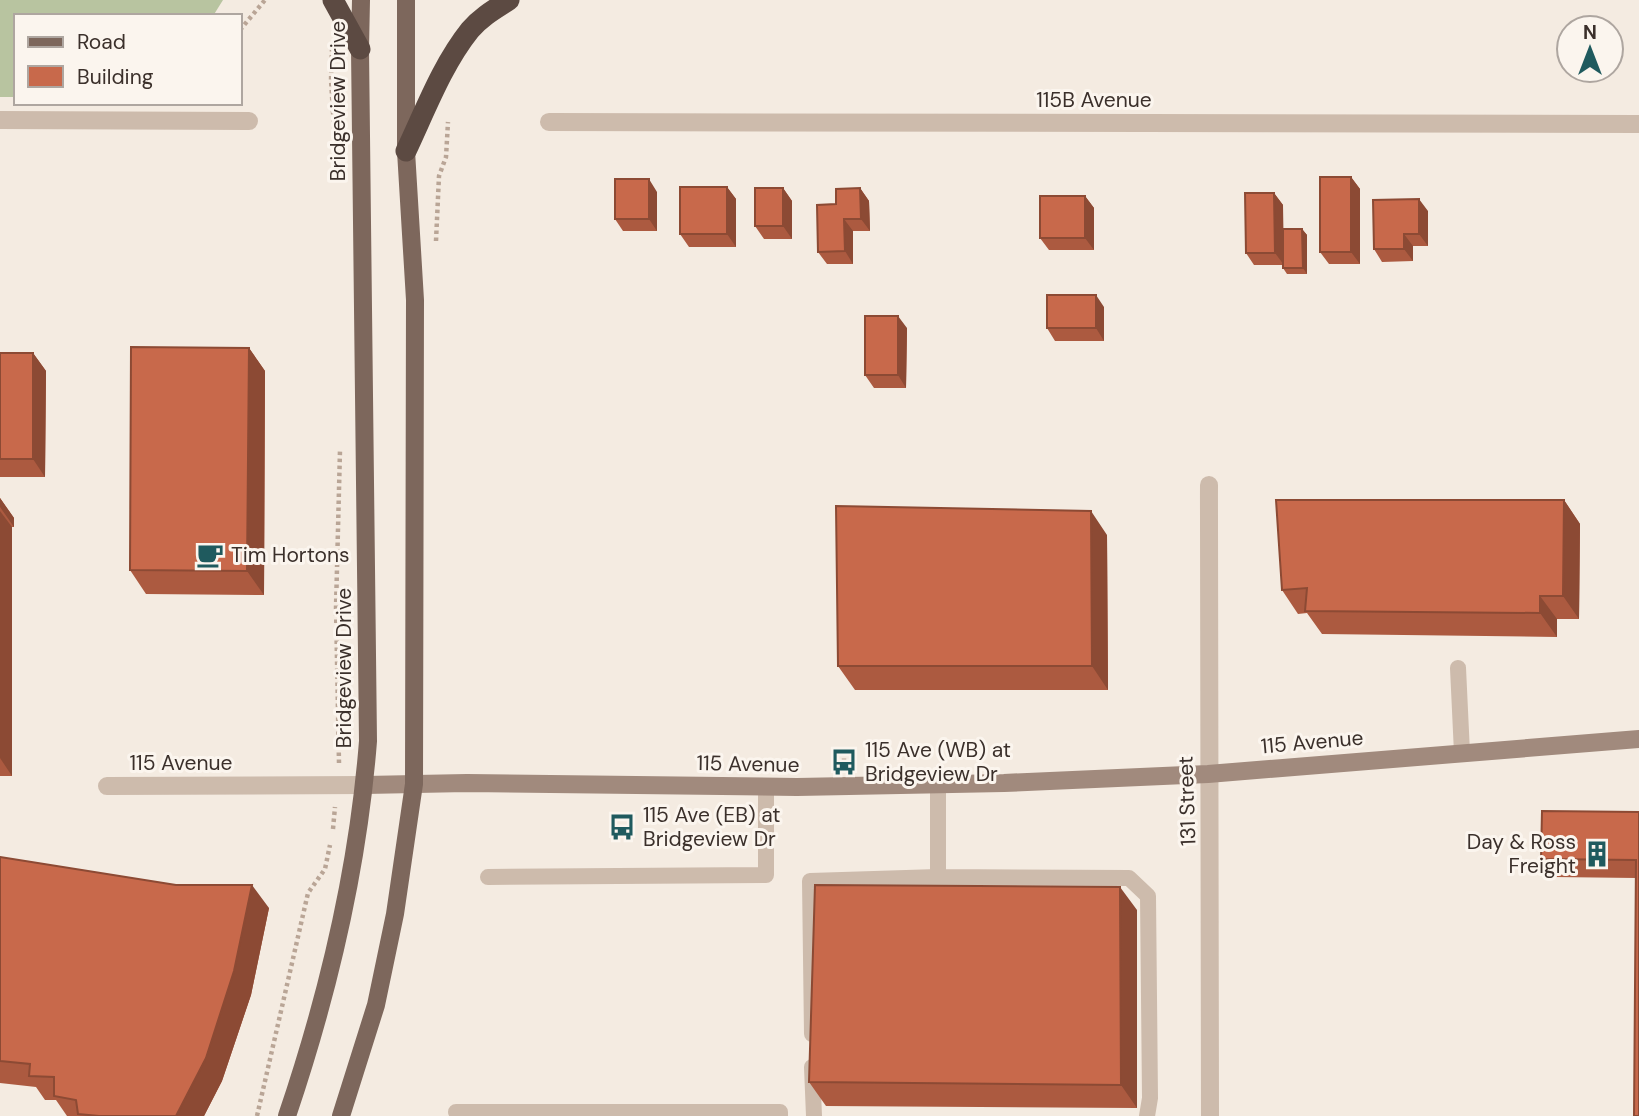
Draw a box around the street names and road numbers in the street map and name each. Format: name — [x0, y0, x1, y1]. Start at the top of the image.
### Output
street label: Bridgeview Drive — [324, 21, 352, 181]
street label: 115B Avenue — [1036, 86, 1152, 114]
street label: Bridgeview Drive — [330, 588, 358, 748]
street label: 115 Avenue — [1260, 724, 1365, 760]
street label: 115 Avenue — [130, 749, 232, 777]
street label: 115 Avenue — [696, 749, 800, 779]
street label: 131 Street — [1171, 755, 1203, 847]

